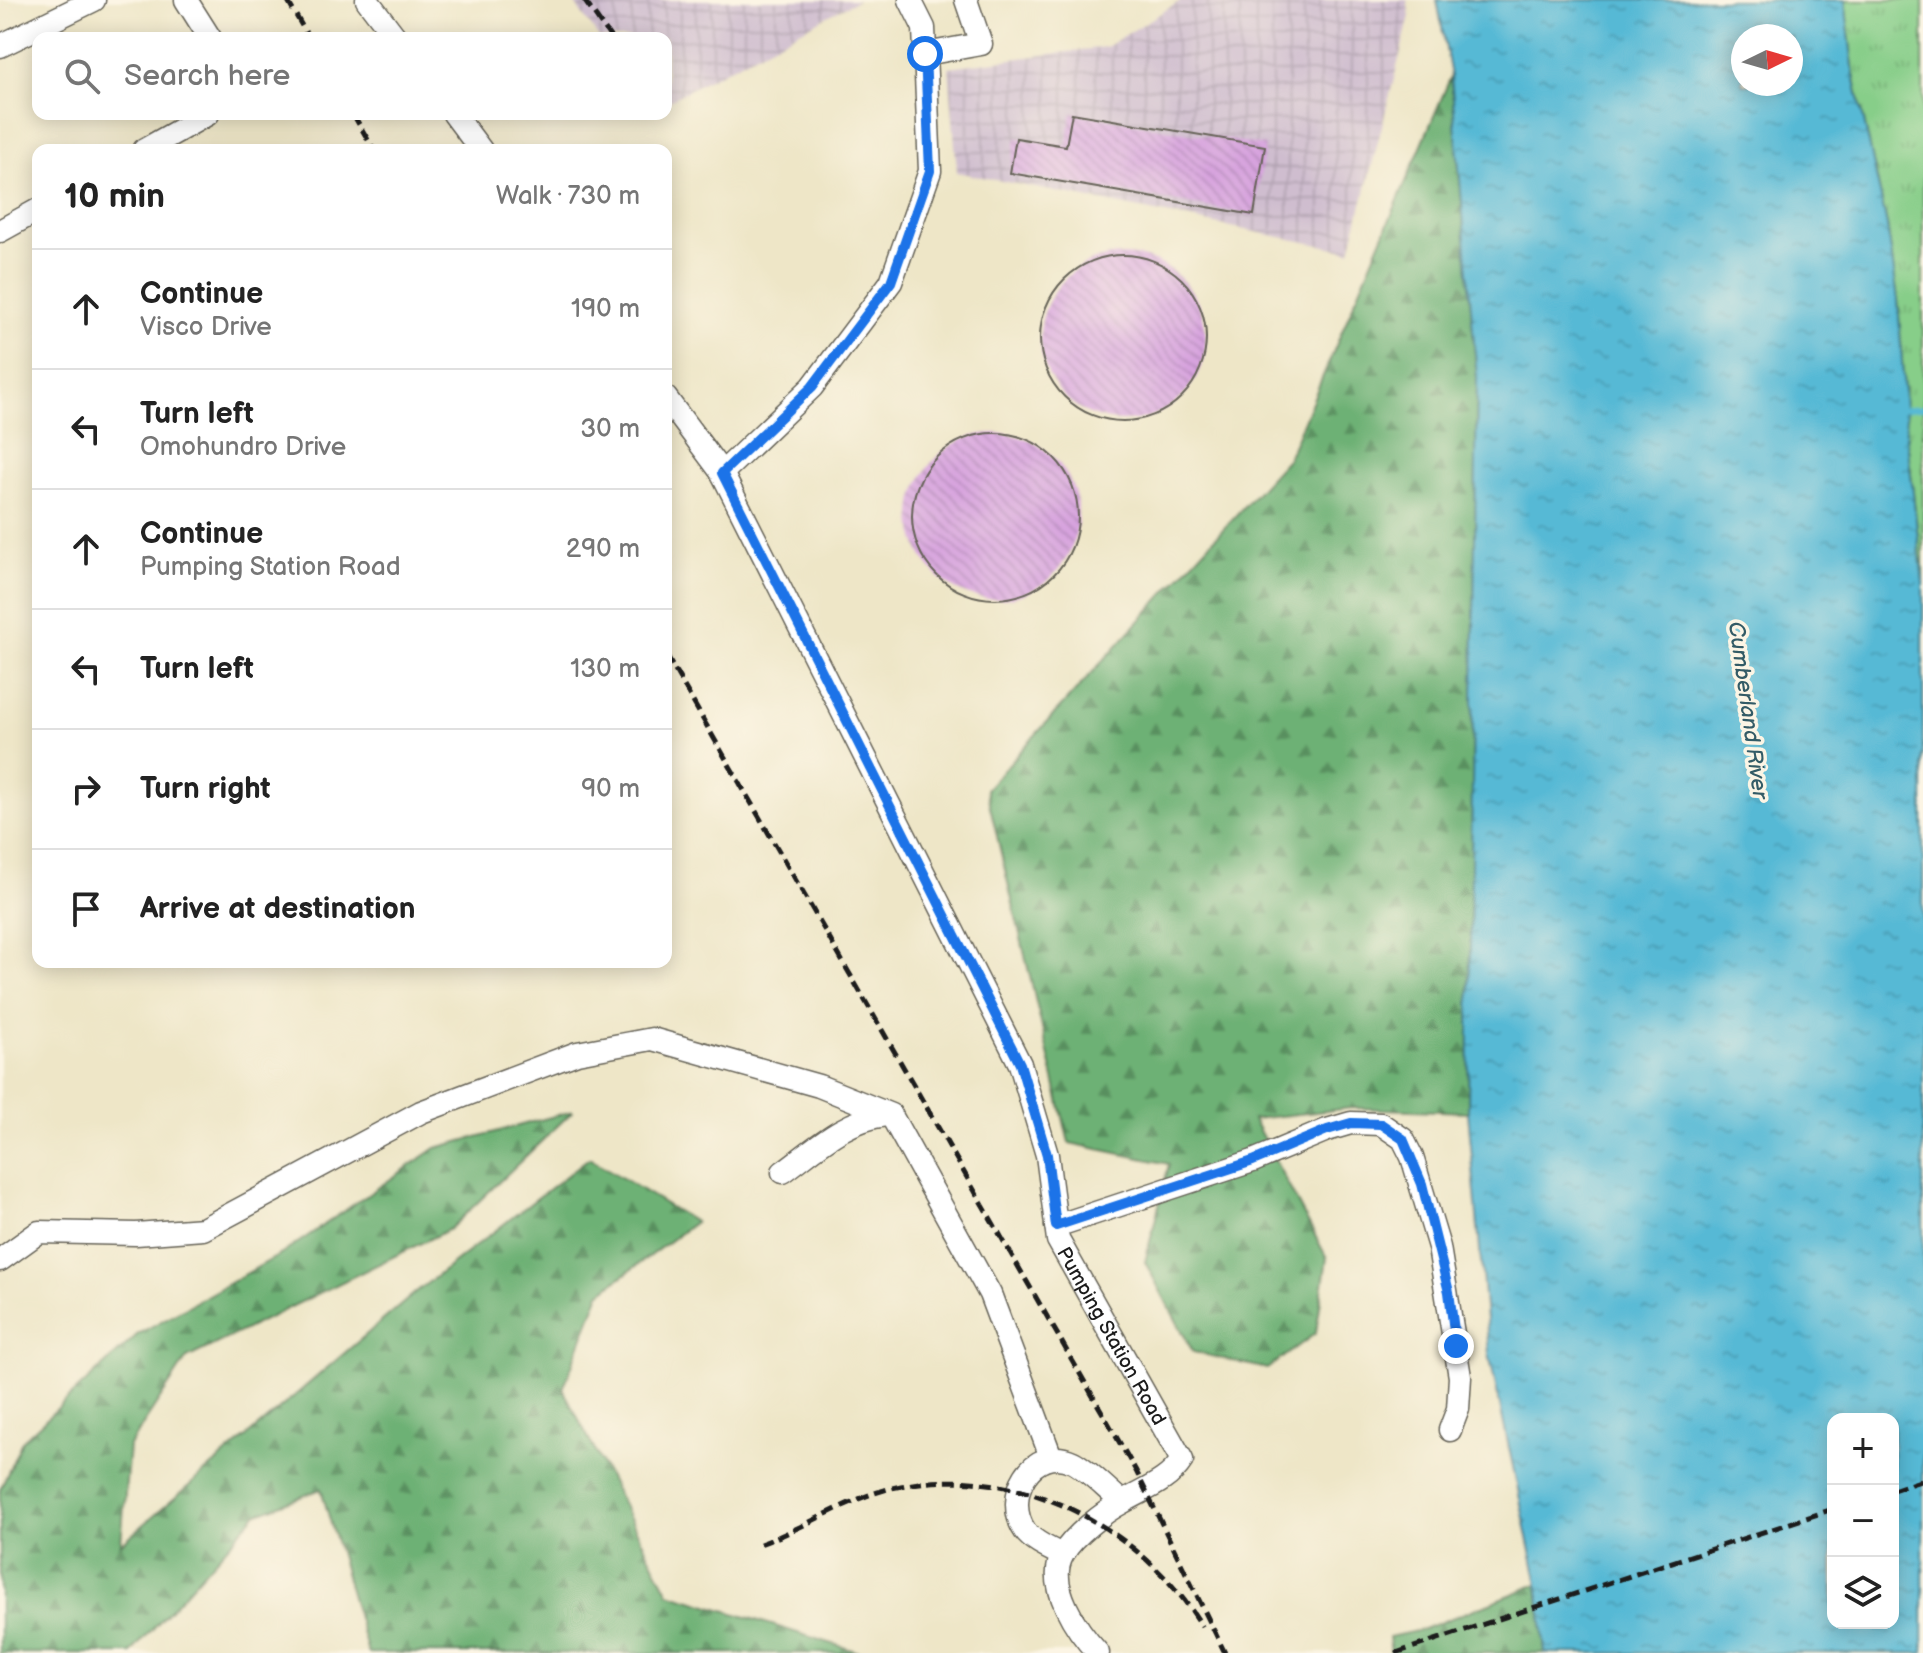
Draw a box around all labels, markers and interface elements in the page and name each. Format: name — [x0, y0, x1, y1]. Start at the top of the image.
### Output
north arrow — [1731, 24, 1803, 96]
search box — [32, 32, 672, 120]
route start — [907, 36, 943, 72]
icon: search — [60, 54, 104, 98]
text: Search here — [124, 58, 290, 94]
text: 10 min — [64, 176, 165, 217]
text: Walk · 730 m — [496, 181, 640, 212]
text: Continue — [140, 276, 263, 312]
icon: ahead — [64, 287, 108, 331]
text: 190 m — [571, 294, 640, 325]
text: Visco Drive — [140, 312, 272, 343]
text: Turn left — [140, 396, 254, 432]
icon: left — [64, 407, 108, 451]
text: 30 m — [580, 414, 640, 445]
text: Omohundro Drive — [140, 432, 346, 463]
text: Continue — [140, 516, 263, 552]
icon: ahead — [64, 527, 108, 571]
text: 290 m — [566, 534, 640, 565]
text: Pumping Station Road — [140, 552, 401, 583]
water label: Cumberland River — [1722, 620, 1774, 803]
icon: left — [64, 647, 108, 691]
text: Turn left — [140, 651, 254, 687]
text: 130 m — [570, 654, 640, 685]
icon: right — [64, 767, 108, 811]
text: Turn right — [140, 771, 271, 807]
text: 90 m — [581, 774, 640, 805]
icon: arrive — [64, 887, 108, 931]
text: Arrive at destination — [140, 891, 416, 927]
street label: Pumping Station Road — [1051, 1243, 1171, 1430]
route end — [1438, 1328, 1474, 1364]
map controls — [1827, 1413, 1899, 1629]
button: + — [1827, 1413, 1899, 1485]
button: − — [1827, 1485, 1899, 1557]
button: layers — [1827, 1557, 1899, 1629]

